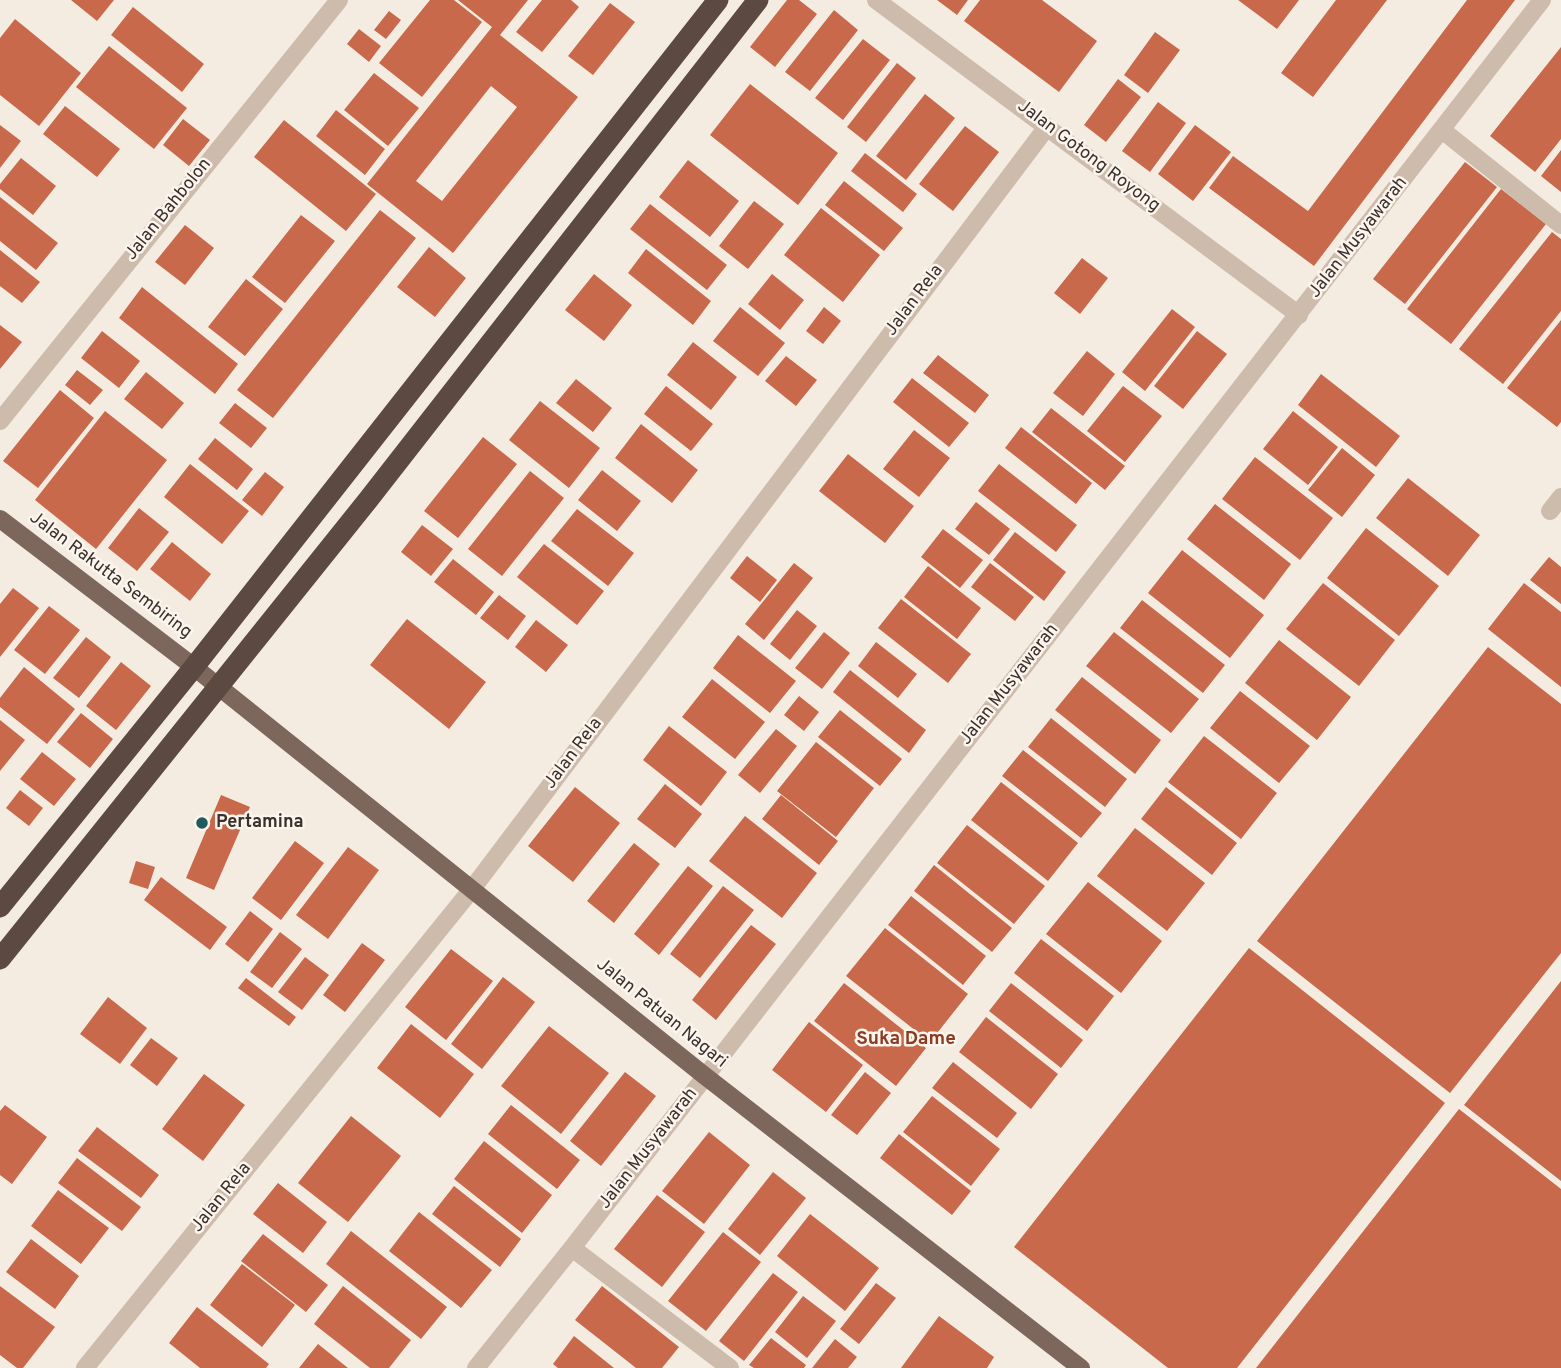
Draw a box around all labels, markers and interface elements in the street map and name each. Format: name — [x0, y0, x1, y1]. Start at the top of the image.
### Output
street label: Jalan Gotong Royong — [1012, 96, 1164, 218]
street label: Jalan Bahbolon — [121, 155, 217, 265]
street label: Jalan Musyawarah — [1305, 173, 1413, 303]
street label: Jalan Rela — [881, 261, 949, 341]
street label: Jalan Rakutta Sembiring — [24, 508, 196, 644]
street label: Jalan Musyawarah — [956, 620, 1064, 750]
street label: Jalan Rela — [540, 714, 608, 794]
place label: Pertamina — [216, 812, 304, 834]
marker: Pertamina — [194, 815, 210, 831]
street label: Jalan Patuan Nagari — [591, 955, 731, 1073]
district label: Suka Dame — [856, 1029, 956, 1051]
street label: Jalan Musyawarah — [595, 1084, 703, 1214]
street label: Jalan Rela — [187, 1159, 257, 1237]

